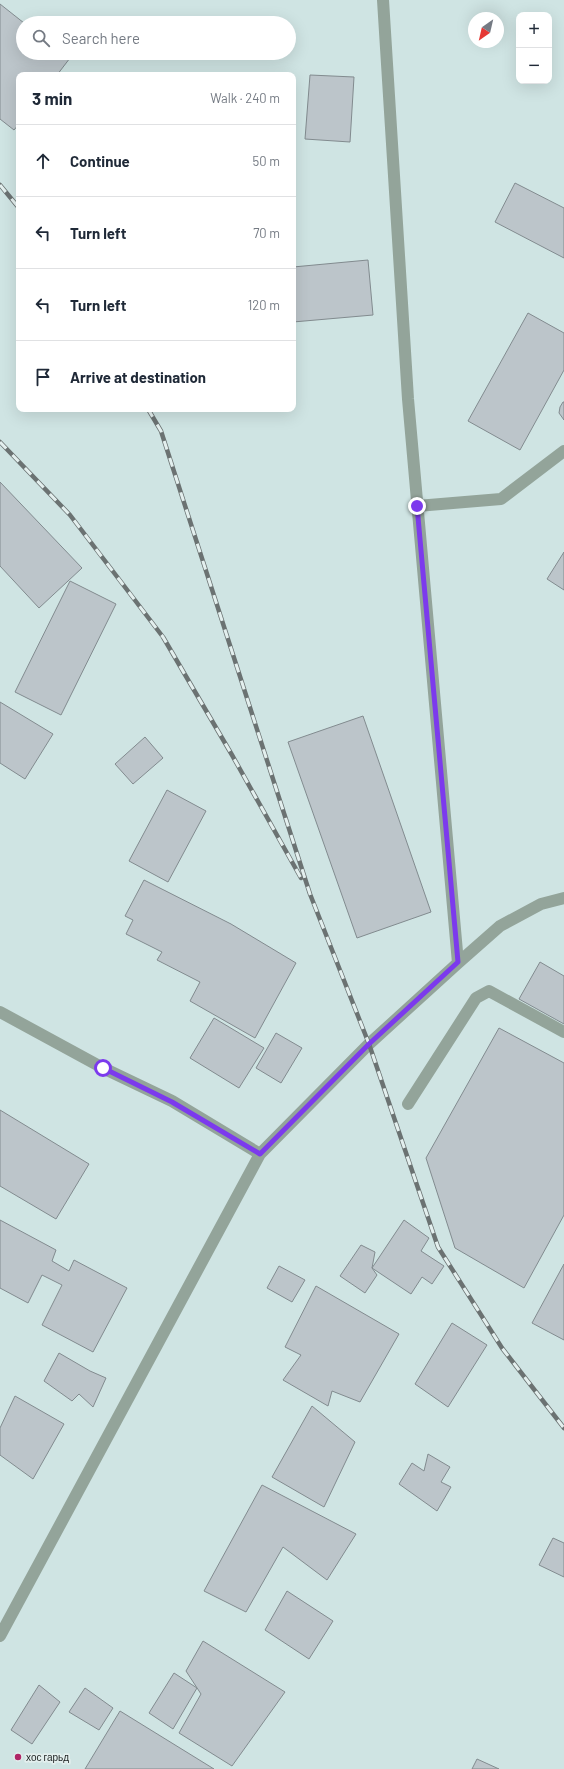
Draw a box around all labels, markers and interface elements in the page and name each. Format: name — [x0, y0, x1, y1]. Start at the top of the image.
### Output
north arrow — [468, 12, 504, 48]
map controls — [516, 12, 552, 84]
button: + — [516, 12, 552, 48]
search box — [16, 16, 296, 60]
icon: search — [30, 27, 52, 49]
text: Search here — [62, 29, 140, 47]
button: − — [516, 48, 552, 84]
text: 3 min — [32, 88, 72, 108]
text: Walk · 240 m — [210, 90, 280, 106]
icon: ahead — [32, 150, 54, 172]
text: Continue — [70, 152, 130, 170]
text: 50 m — [253, 153, 280, 169]
icon: left — [32, 222, 54, 244]
text: Turn left — [70, 224, 126, 242]
text: 70 m — [253, 225, 280, 241]
icon: left — [32, 294, 54, 316]
text: Turn left — [70, 296, 126, 314]
text: 120 m — [248, 297, 280, 313]
icon: arrive — [32, 366, 54, 388]
text: Arrive at destination — [70, 368, 206, 386]
route end — [408, 497, 426, 515]
route start — [94, 1059, 112, 1077]
place label: хос гарьд — [26, 1751, 69, 1763]
marker: хос гарьд — [13, 1752, 23, 1762]

